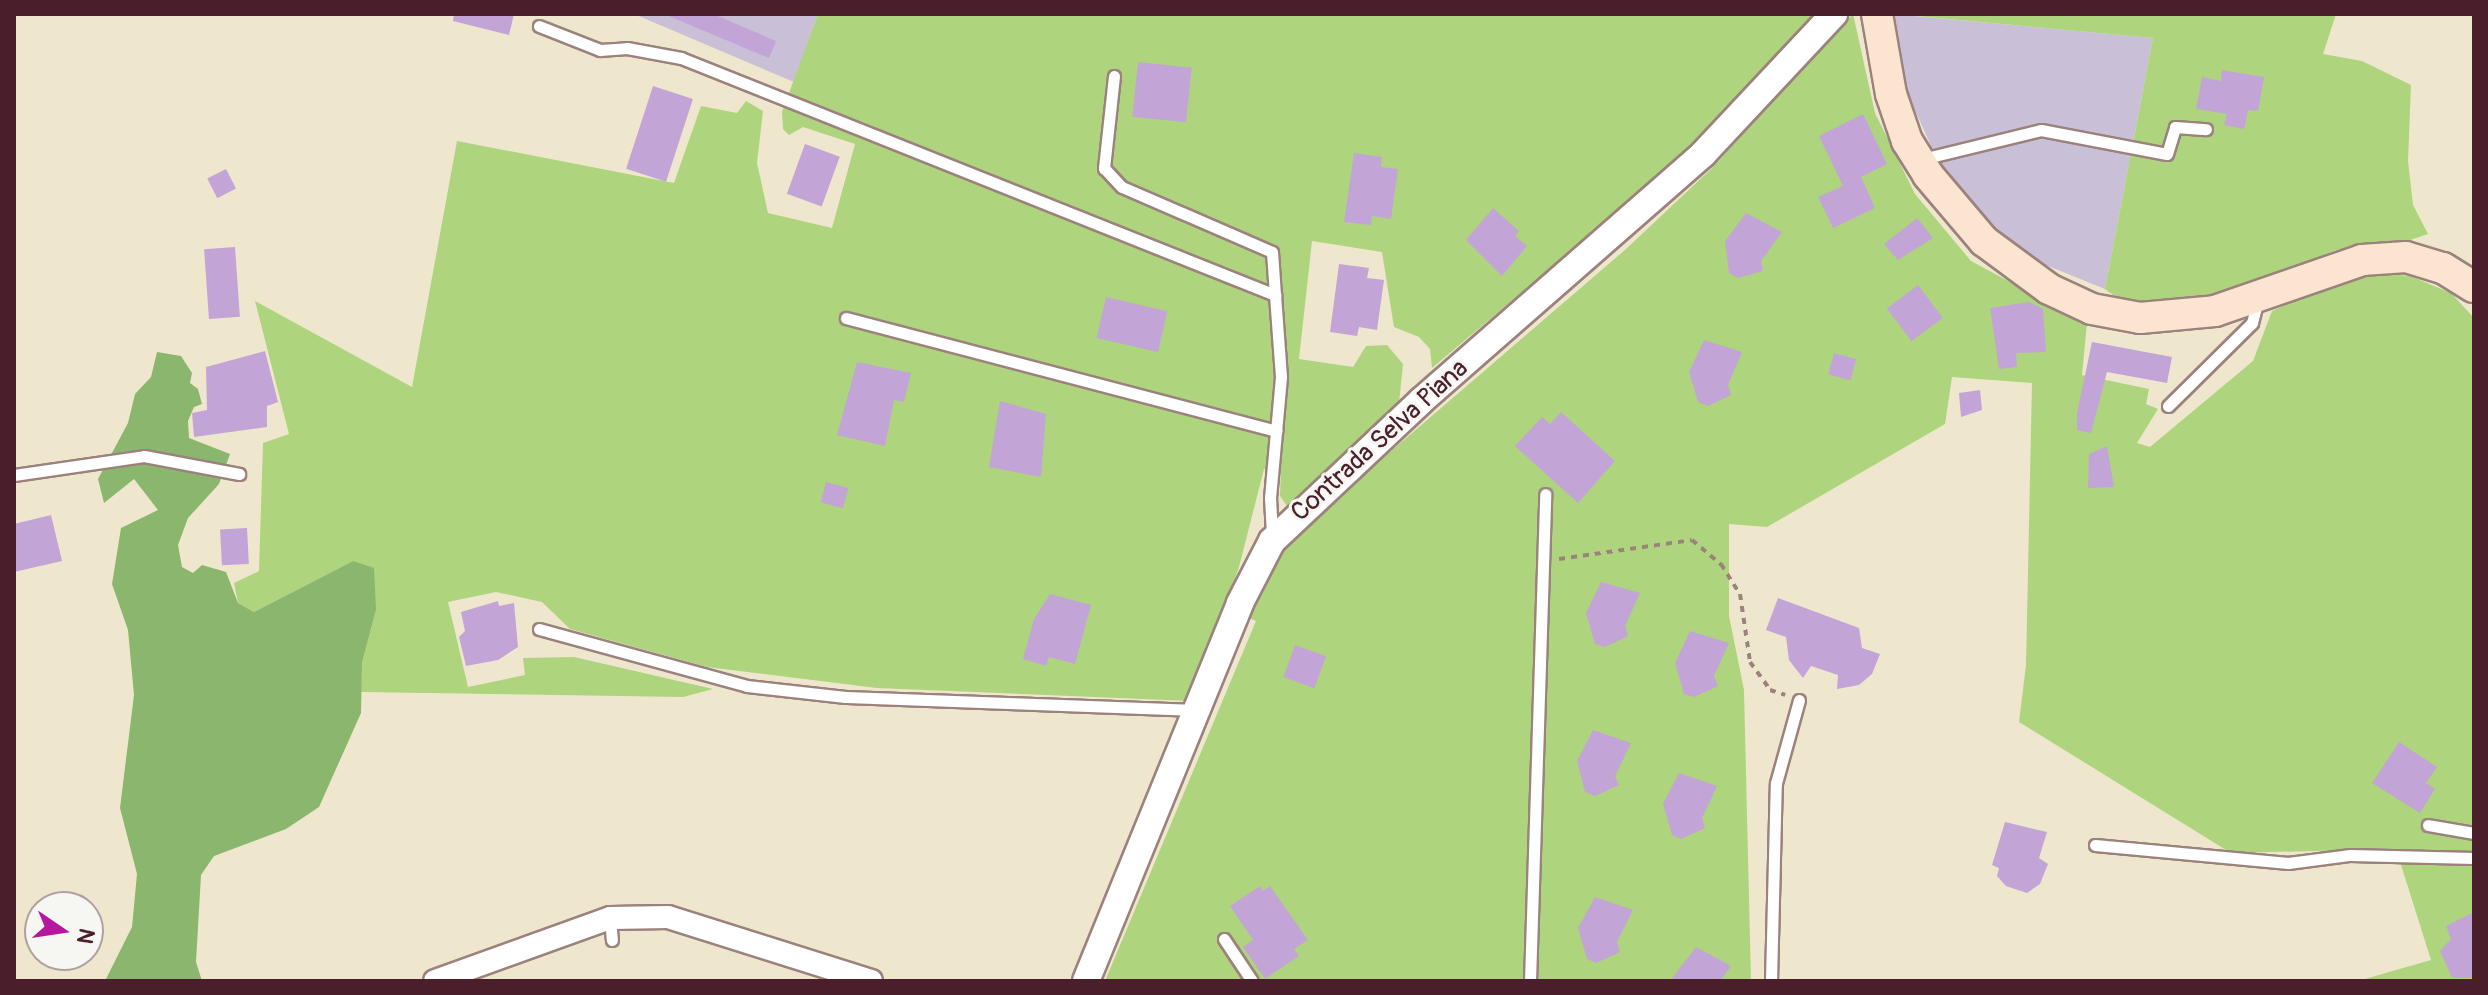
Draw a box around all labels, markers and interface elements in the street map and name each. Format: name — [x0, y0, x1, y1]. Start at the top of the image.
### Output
street label: Contrada Selva Piana — [1285, 353, 1475, 529]
north arrow — [24, 891, 104, 971]
text: N — [70, 926, 101, 946]

